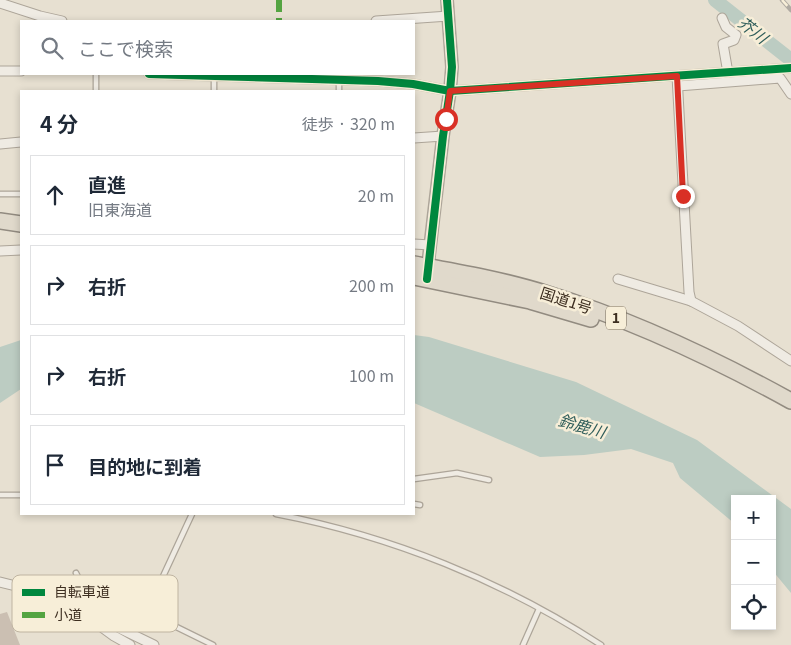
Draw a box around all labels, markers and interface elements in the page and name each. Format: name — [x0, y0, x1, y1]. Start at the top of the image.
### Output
water label: 芥川 — [734, 10, 775, 50]
search box — [20, 20, 415, 75]
icon: search — [38, 34, 66, 62]
text: ここで検索 — [78, 34, 173, 61]
text: 4 分 — [40, 108, 78, 138]
route start — [435, 108, 458, 131]
text: 徒歩 · 320 m — [302, 111, 395, 135]
text: 直進 — [88, 170, 126, 197]
icon: ahead — [41, 181, 69, 209]
text: 20 m — [358, 183, 394, 207]
route end — [672, 185, 695, 208]
text: 旧東海道 — [88, 197, 152, 221]
icon: right — [41, 271, 69, 299]
text: 右折 — [88, 272, 126, 299]
text: 200 m — [349, 273, 394, 297]
street label: 国道1号 — [538, 281, 595, 318]
road number: 1 — [606, 306, 626, 330]
icon: right — [41, 361, 69, 389]
text: 右折 — [88, 362, 126, 389]
text: 100 m — [349, 363, 394, 387]
water label: 鈴鹿川 — [556, 407, 611, 444]
icon: arrive — [41, 451, 69, 479]
text: 目的地に到着 — [88, 452, 202, 479]
map controls — [731, 495, 776, 630]
button: + — [731, 495, 776, 540]
button: − — [731, 540, 776, 585]
legend — [12, 575, 178, 632]
text: 自転車道 — [54, 581, 110, 601]
button: locate — [731, 585, 776, 630]
text: 小道 — [54, 604, 82, 624]

